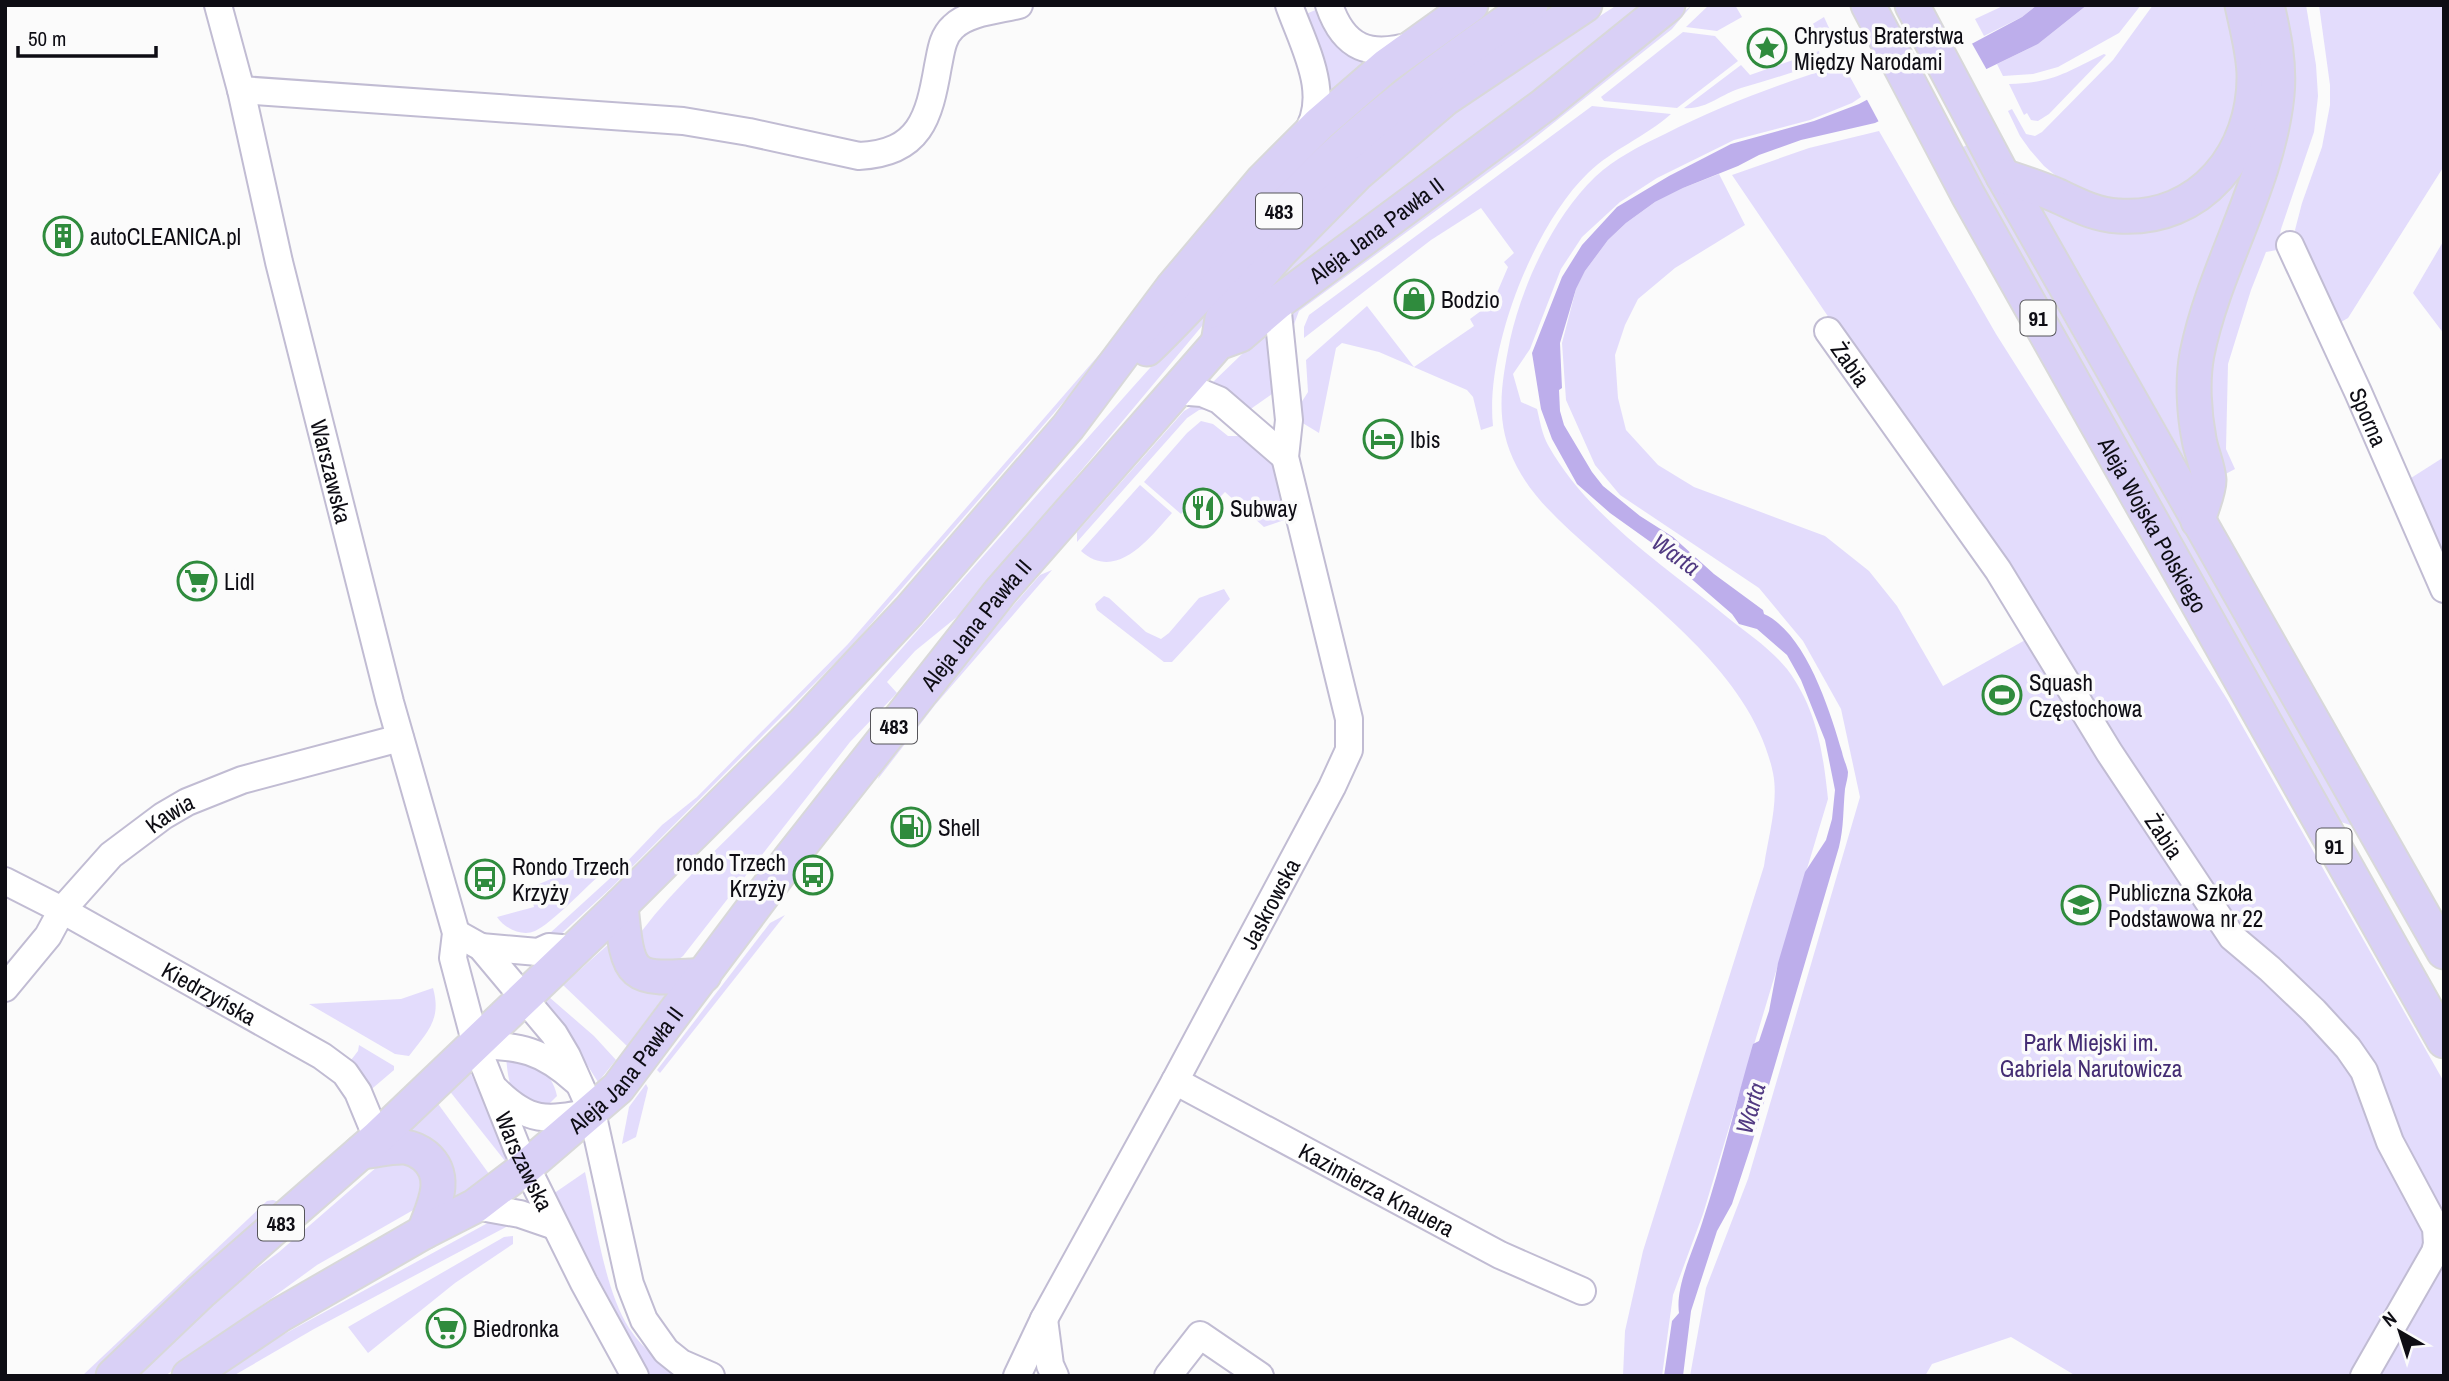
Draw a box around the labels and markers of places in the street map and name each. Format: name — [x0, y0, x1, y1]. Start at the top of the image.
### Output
place label: Chrystus Braterstwa Między Narodami — [1794, 20, 1964, 77]
place icon: Chrystus Braterstwa Między Narodami — [1746, 27, 1788, 69]
building icon: autoCLEANICA.pl — [42, 215, 84, 257]
place label: autoCLEANICA.pl — [90, 221, 241, 252]
shop icon: Bodzio — [1393, 278, 1435, 320]
place label: Bodzio — [1441, 284, 1500, 315]
hotel icon: Ibis — [1362, 418, 1404, 460]
place label: Ibis — [1410, 424, 1440, 455]
restaurant icon: Subway — [1182, 487, 1224, 529]
place label: Subway — [1230, 493, 1298, 524]
supermarket icon: Lidl — [176, 560, 218, 602]
place label: Lidl — [224, 566, 254, 597]
place label: Squash Częstochowa — [2029, 667, 2143, 724]
sports icon: Squash Częstochowa — [1981, 674, 2023, 716]
fuel station icon: Shell — [890, 806, 932, 848]
place label: Shell — [938, 812, 980, 843]
place label: rondo Trzech Krzyży — [676, 847, 787, 904]
place label: Rondo Trzech Krzyży — [512, 851, 629, 908]
bus stop icon: rondo Trzech Krzyży — [792, 854, 834, 896]
bus stop icon: Rondo Trzech Krzyży — [464, 858, 506, 900]
place label: Publiczna Szkoła Podstawowa nr 22 — [2108, 877, 2263, 934]
school or university icon: Publiczna Szkoła Podstawowa nr 22 — [2060, 884, 2102, 926]
supermarket icon: Biedronka — [425, 1307, 467, 1349]
place label: Biedronka — [473, 1313, 559, 1344]

